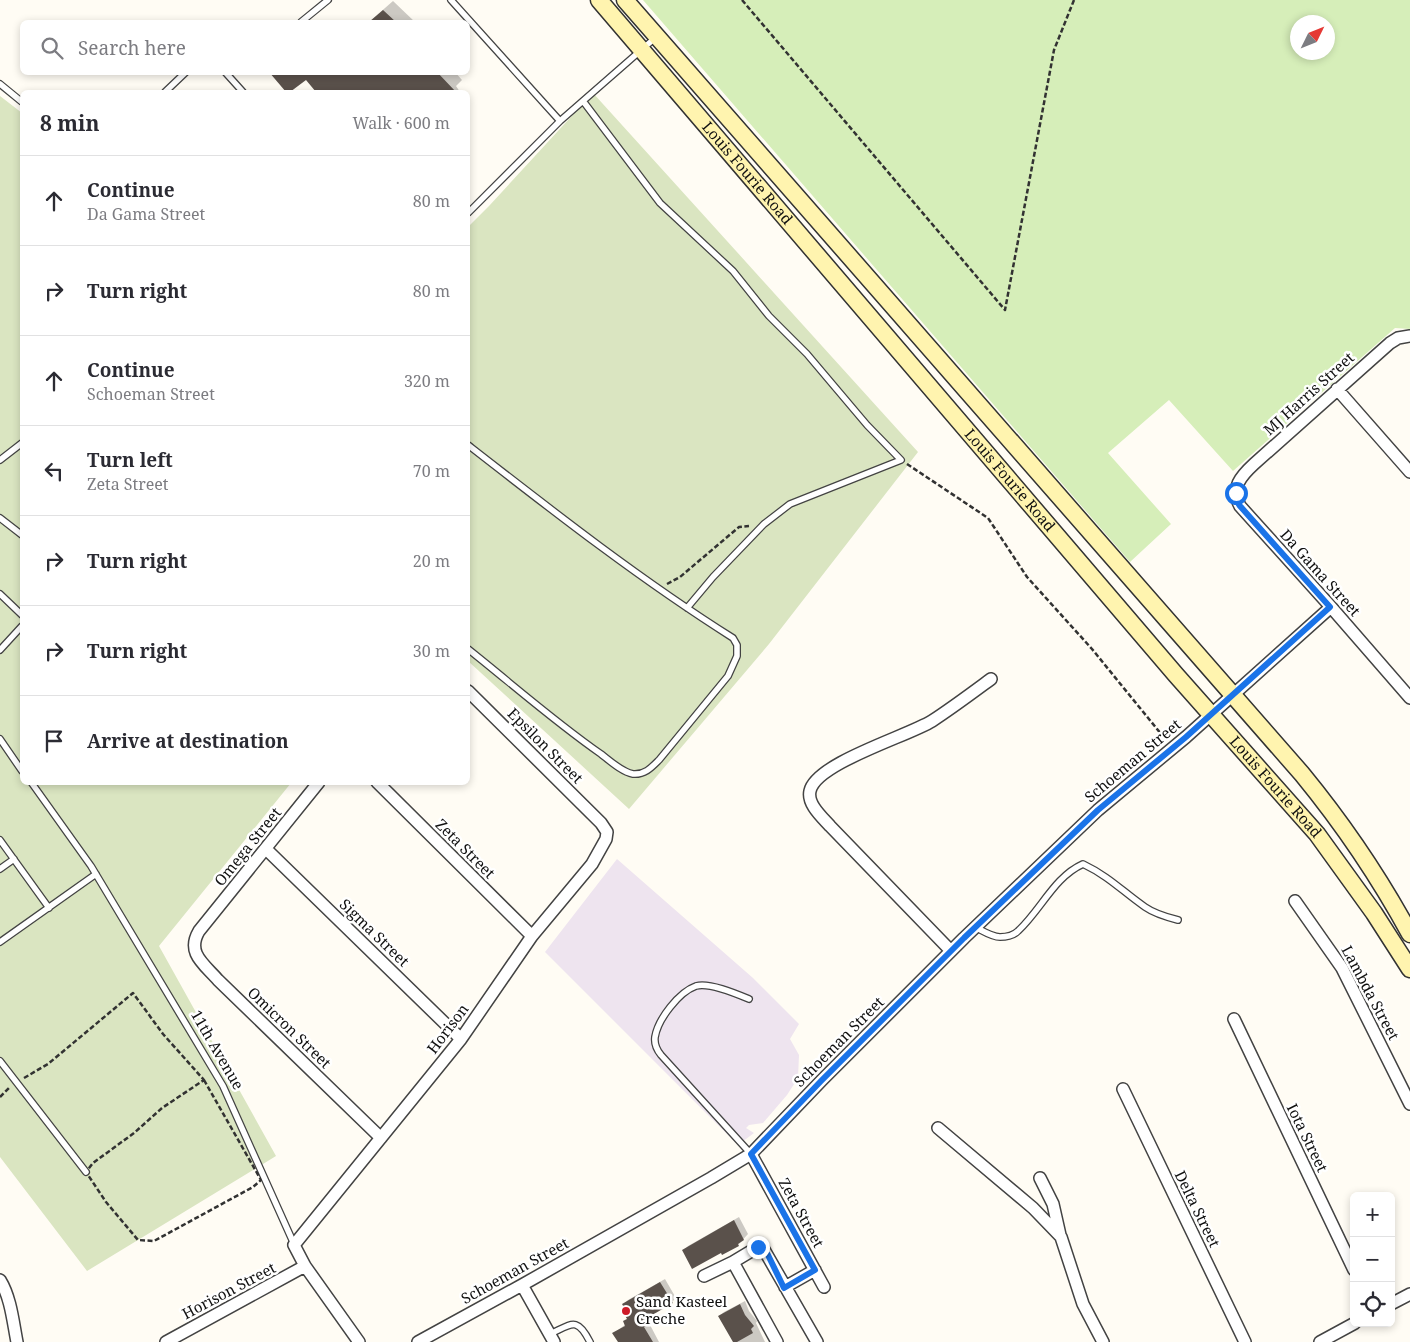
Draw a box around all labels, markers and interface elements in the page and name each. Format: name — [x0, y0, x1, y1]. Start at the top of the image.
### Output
north arrow — [1290, 15, 1335, 60]
search box — [20, 20, 470, 75]
icon: search — [38, 34, 66, 62]
text: Search here — [78, 35, 186, 61]
text: 8 min — [40, 109, 99, 137]
text: Walk · 600 m — [353, 112, 450, 134]
street label: Louis Fourie Road — [698, 117, 798, 228]
text: Continue — [87, 177, 175, 203]
icon: ahead — [40, 187, 68, 215]
text: 80 m — [413, 190, 450, 212]
text: Da Gama Street — [87, 203, 205, 225]
icon: right — [40, 277, 68, 305]
text: Turn right — [87, 278, 187, 304]
text: 80 m — [413, 280, 450, 302]
street label: MJ Harris Street — [1259, 347, 1358, 439]
text: Continue — [87, 357, 175, 383]
icon: ahead — [40, 367, 68, 395]
text: 320 m — [404, 370, 450, 392]
text: Schoeman Street — [87, 383, 215, 405]
street label: Louis Fourie Road — [961, 424, 1060, 535]
text: Turn left — [87, 447, 173, 473]
icon: left — [40, 457, 68, 485]
text: 70 m — [413, 460, 450, 482]
text: Zeta Street — [87, 473, 168, 495]
route start — [1225, 482, 1248, 505]
street label: Da Gama Street — [1276, 524, 1365, 620]
icon: right — [40, 547, 68, 575]
text: Turn right — [87, 548, 187, 574]
text: 20 m — [413, 550, 450, 572]
icon: right — [40, 637, 68, 665]
text: Turn right — [87, 638, 187, 664]
text: 30 m — [413, 640, 450, 662]
street label: Epsilon Street — [504, 703, 588, 787]
street label: Schoeman Street — [1080, 714, 1185, 806]
icon: arrive — [40, 727, 68, 755]
text: Arrive at destination — [87, 728, 289, 754]
street label: Louis Fourie Road — [1226, 731, 1327, 842]
street label: Omega Street — [209, 803, 285, 890]
street label: Zeta Street — [432, 814, 500, 882]
street label: Sigma Street — [336, 894, 414, 971]
street label: Lambda Street — [1338, 942, 1404, 1043]
street label: Omicron Street — [244, 982, 336, 1072]
street label: Schoeman Street — [789, 992, 888, 1091]
street label: Horison — [422, 999, 473, 1057]
street label: 11th Avenue — [187, 1006, 249, 1093]
street label: Iota Street — [1283, 1100, 1333, 1175]
street label: Delta Street — [1171, 1167, 1225, 1250]
street label: Zeta Street — [775, 1174, 829, 1251]
map controls — [1350, 1192, 1395, 1327]
button: + — [1350, 1192, 1395, 1237]
street label: Schoeman Street — [457, 1232, 572, 1308]
route end — [747, 1236, 770, 1259]
button: − — [1350, 1237, 1395, 1282]
street label: Horison Street — [178, 1257, 279, 1323]
button: locate — [1350, 1282, 1395, 1327]
place label: Sand Kasteel Creche — [636, 1291, 727, 1328]
marker: Sand Kasteel Creche — [620, 1305, 632, 1317]

